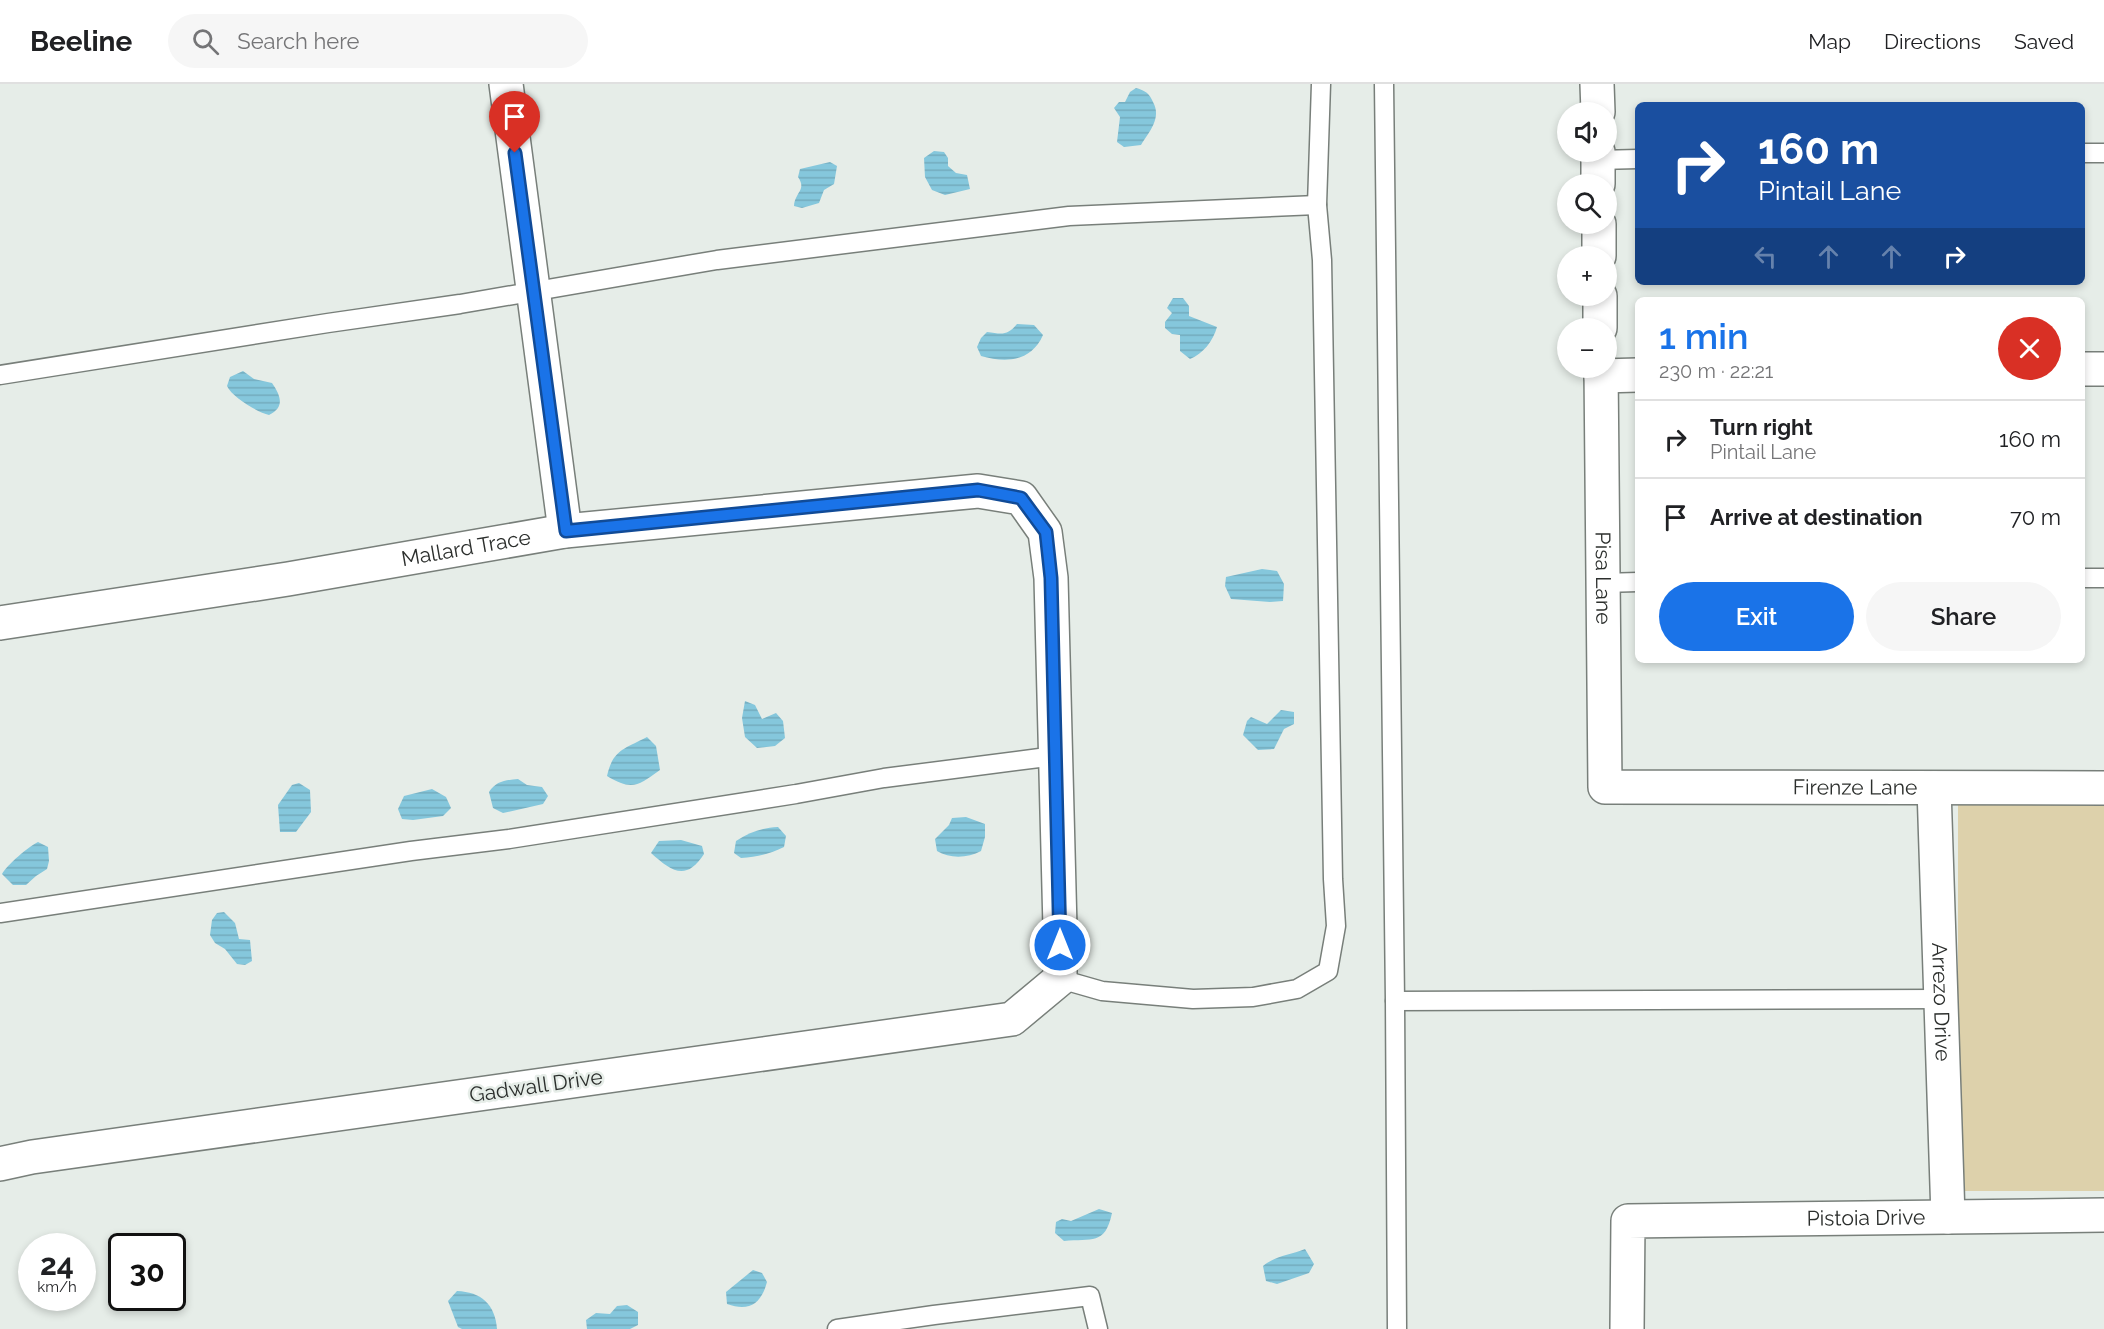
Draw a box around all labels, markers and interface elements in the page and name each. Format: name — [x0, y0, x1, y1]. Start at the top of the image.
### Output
search box — [168, 14, 588, 68]
text: Beeline — [30, 25, 132, 58]
icon: search — [189, 25, 222, 58]
text: Search here — [237, 28, 359, 54]
text: Map — [1808, 29, 1851, 54]
text: Directions — [1884, 29, 1981, 54]
text: Saved — [2014, 29, 2074, 54]
pin — [489, 91, 540, 153]
icon: arrive — [498, 100, 531, 133]
map controls — [1557, 102, 1617, 378]
button: sound — [1557, 102, 1617, 162]
text: 160 m — [1758, 125, 1879, 174]
icon: right — [1659, 126, 1737, 204]
button: search — [1557, 174, 1617, 234]
text: Pintail Lane — [1758, 175, 1901, 206]
icon: left — [1749, 240, 1782, 273]
icon: ahead — [1812, 240, 1845, 273]
icon: ahead — [1875, 240, 1908, 273]
icon: right — [1938, 240, 1971, 273]
button: + — [1557, 246, 1617, 306]
text: 1 min — [1659, 315, 1748, 357]
button: close — [1998, 317, 2061, 380]
button: − — [1557, 318, 1617, 378]
text: 230 m · 22:21 — [1659, 359, 1773, 383]
text: Turn right — [1710, 414, 1813, 440]
icon: right — [1659, 423, 1692, 456]
text: 160 m — [1999, 426, 2061, 452]
text: Pintail Lane — [1710, 440, 1816, 464]
icon: arrive — [1659, 501, 1692, 534]
text: Arrive at destination — [1710, 504, 1923, 530]
text: 70 m — [2010, 504, 2061, 530]
street label: Mallard Trace — [399, 524, 533, 571]
street label: Pisa Lane — [1591, 531, 1616, 625]
button: Exit — [1659, 582, 1854, 651]
button: Share — [1866, 582, 2061, 651]
street label: Firenze Lane — [1793, 774, 1917, 800]
position arrow — [1028, 913, 1092, 977]
street label: Arrezo Drive — [1927, 942, 1956, 1062]
street label: Gadwall Drive — [468, 1064, 604, 1107]
street label: Pistoia Drive — [1806, 1204, 1925, 1231]
speed limit sign: 30 — [108, 1233, 186, 1311]
text: 24 — [40, 1247, 74, 1282]
text: km/h — [37, 1278, 77, 1296]

